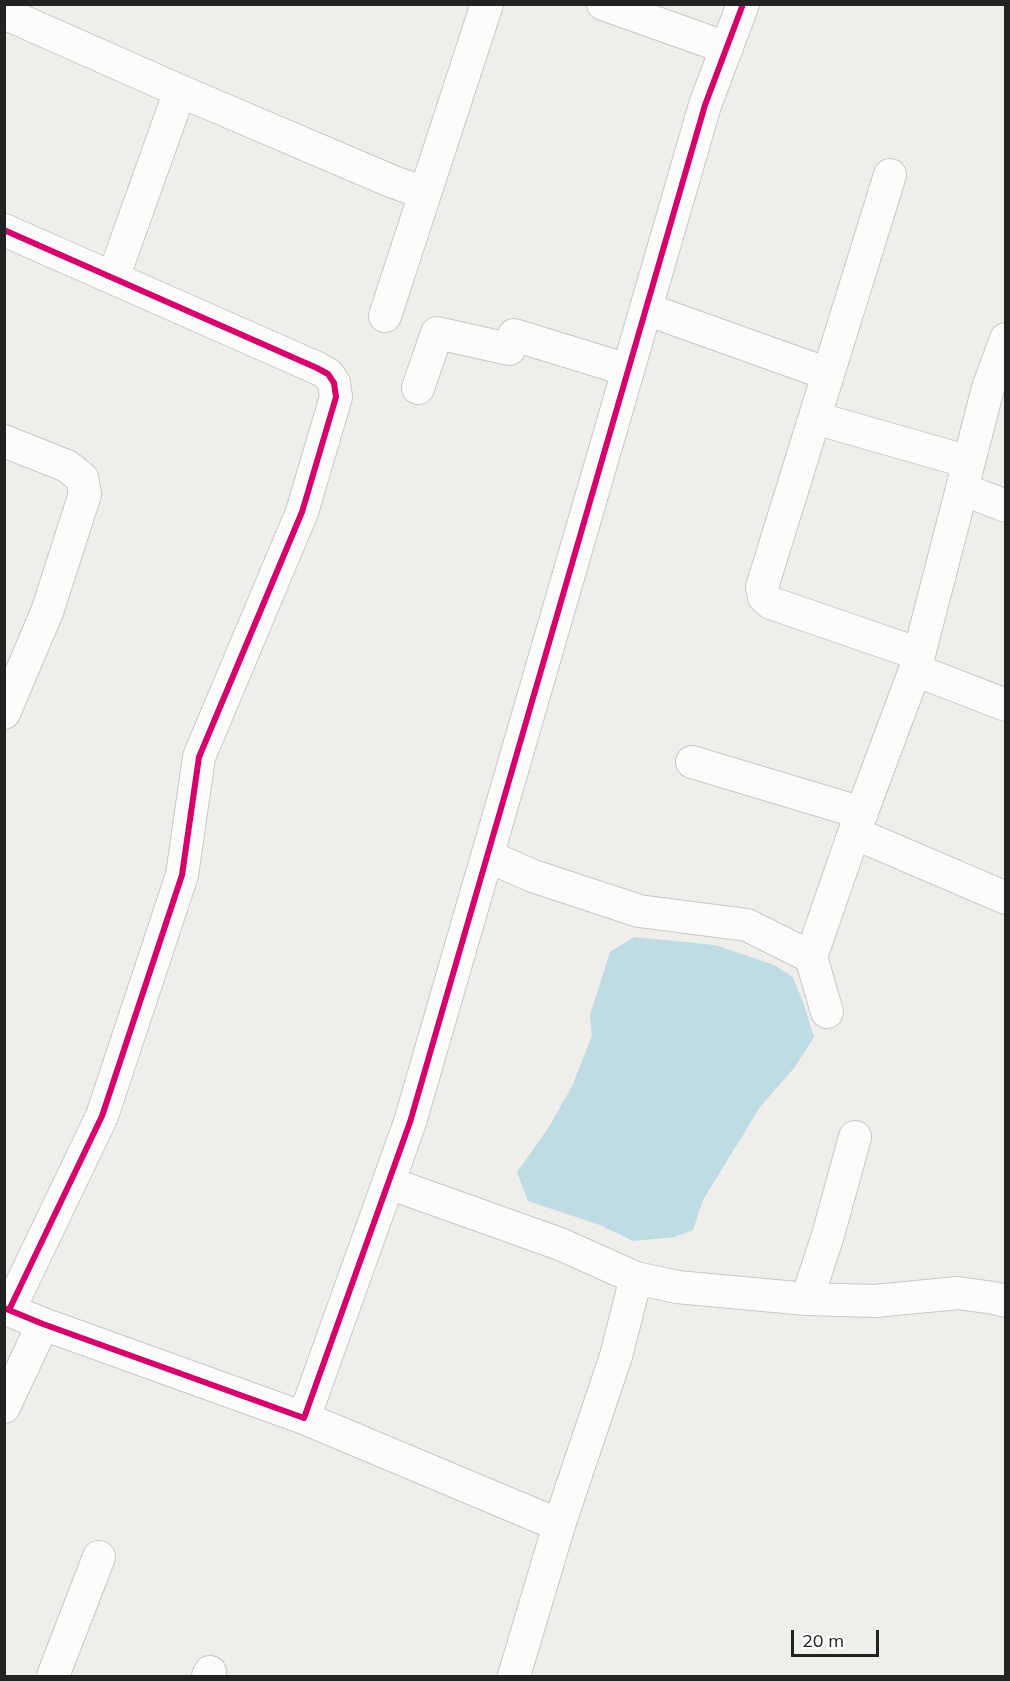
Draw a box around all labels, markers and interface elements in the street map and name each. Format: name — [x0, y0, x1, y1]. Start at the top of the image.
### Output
scale bar — [794, 1618, 882, 1656]
text: 20 m — [802, 1629, 844, 1652]

